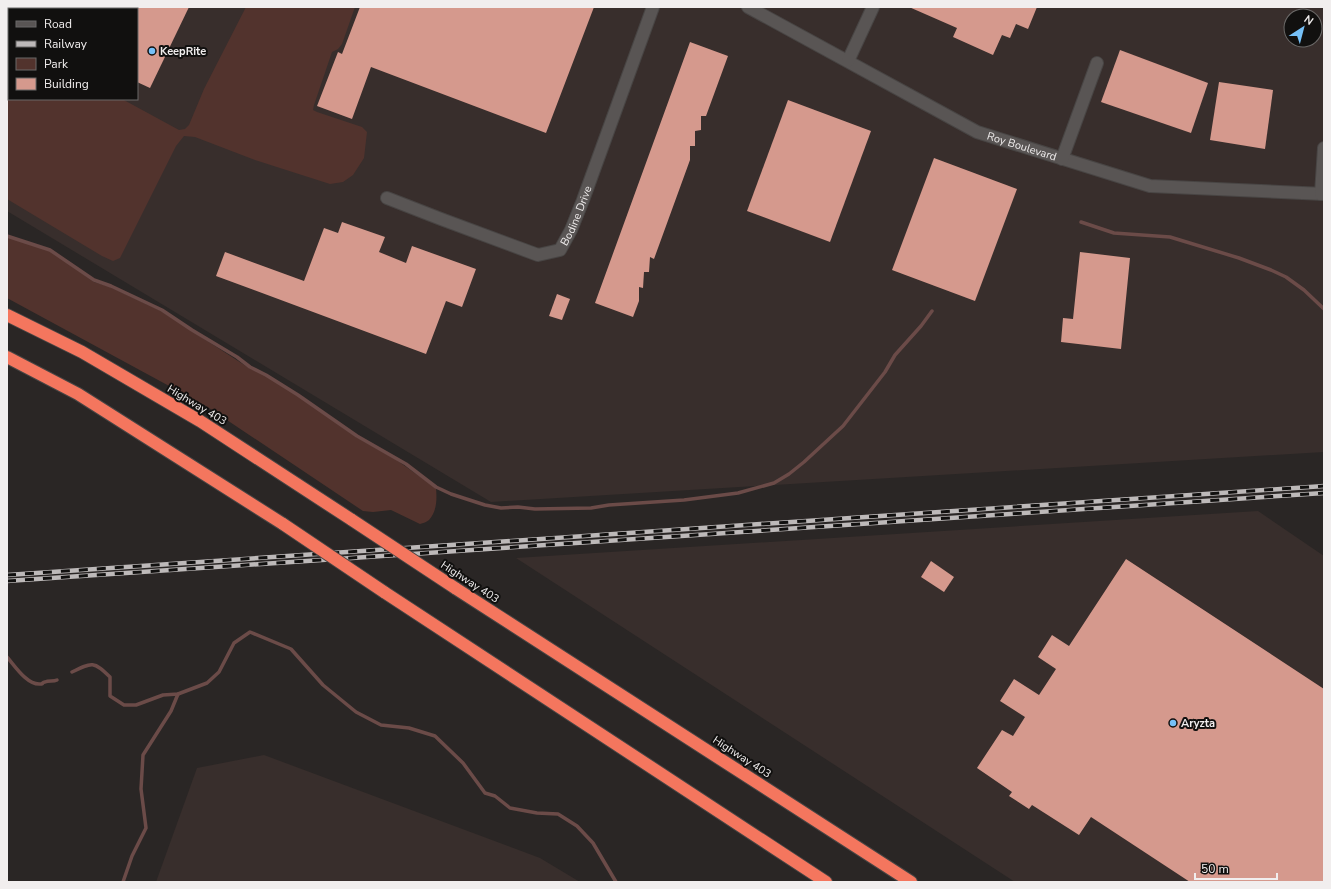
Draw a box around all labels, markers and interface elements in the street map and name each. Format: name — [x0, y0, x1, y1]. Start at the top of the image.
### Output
legend — [8, 8, 138, 100]
north arrow — [1283, 8, 1323, 48]
text: N — [1301, 12, 1316, 29]
text: Road — [44, 16, 72, 32]
text: Railway — [44, 36, 88, 52]
place label: KeepRite — [160, 44, 206, 59]
marker: KeepRite — [147, 46, 157, 56]
text: Park — [44, 56, 69, 72]
text: Building — [44, 76, 89, 92]
street label: Roy Boulevard — [985, 128, 1059, 164]
street label: Bodine Drive — [556, 183, 595, 248]
street label: Highway 403 — [165, 381, 229, 429]
street label: Highway 403 — [438, 558, 502, 606]
place label: Aryzta — [1181, 716, 1215, 731]
marker: Aryzta — [1168, 718, 1178, 728]
street label: Highway 403 — [710, 733, 774, 781]
scale bar — [1195, 855, 1277, 881]
text: 50 m — [1201, 861, 1229, 877]

